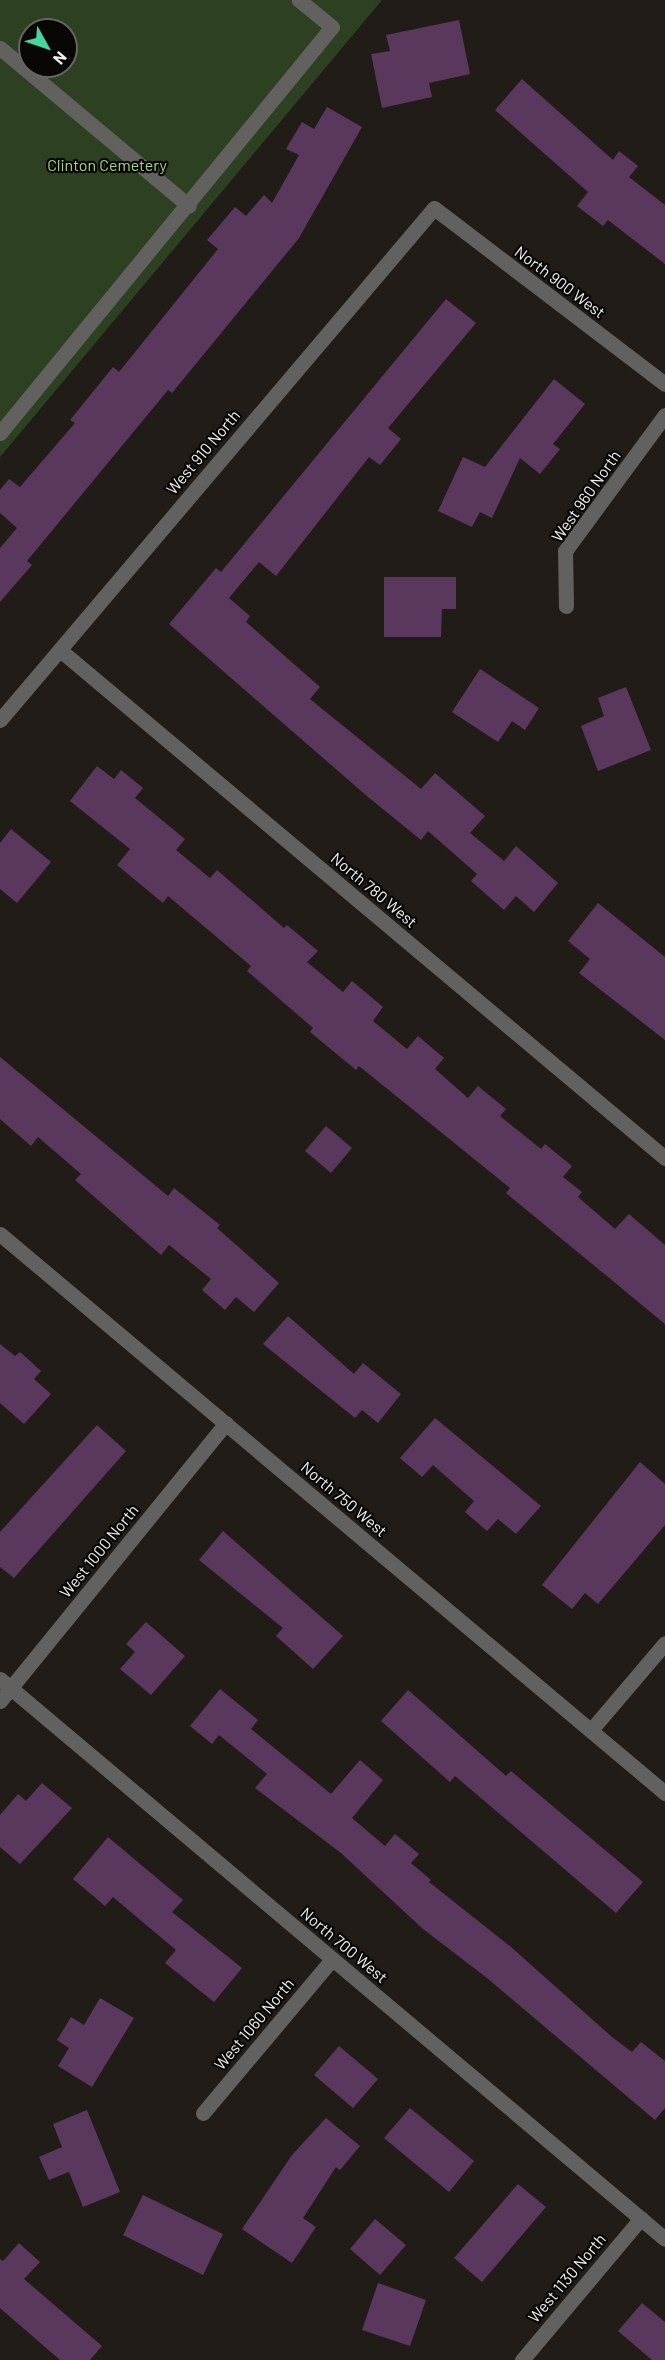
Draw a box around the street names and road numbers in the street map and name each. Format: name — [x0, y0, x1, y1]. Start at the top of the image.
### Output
street label: North 900 West — [511, 242, 609, 322]
street label: West 910 North — [162, 406, 244, 498]
street label: West 960 North — [547, 447, 625, 545]
street label: North 780 West — [327, 848, 421, 932]
street label: North 750 West — [297, 1457, 391, 1541]
street label: West 1000 North — [56, 1501, 142, 1601]
street label: North 700 West — [297, 1903, 391, 1987]
street label: West 1060 North — [210, 1974, 298, 2074]
street label: West 1130 North — [524, 2230, 610, 2326]

